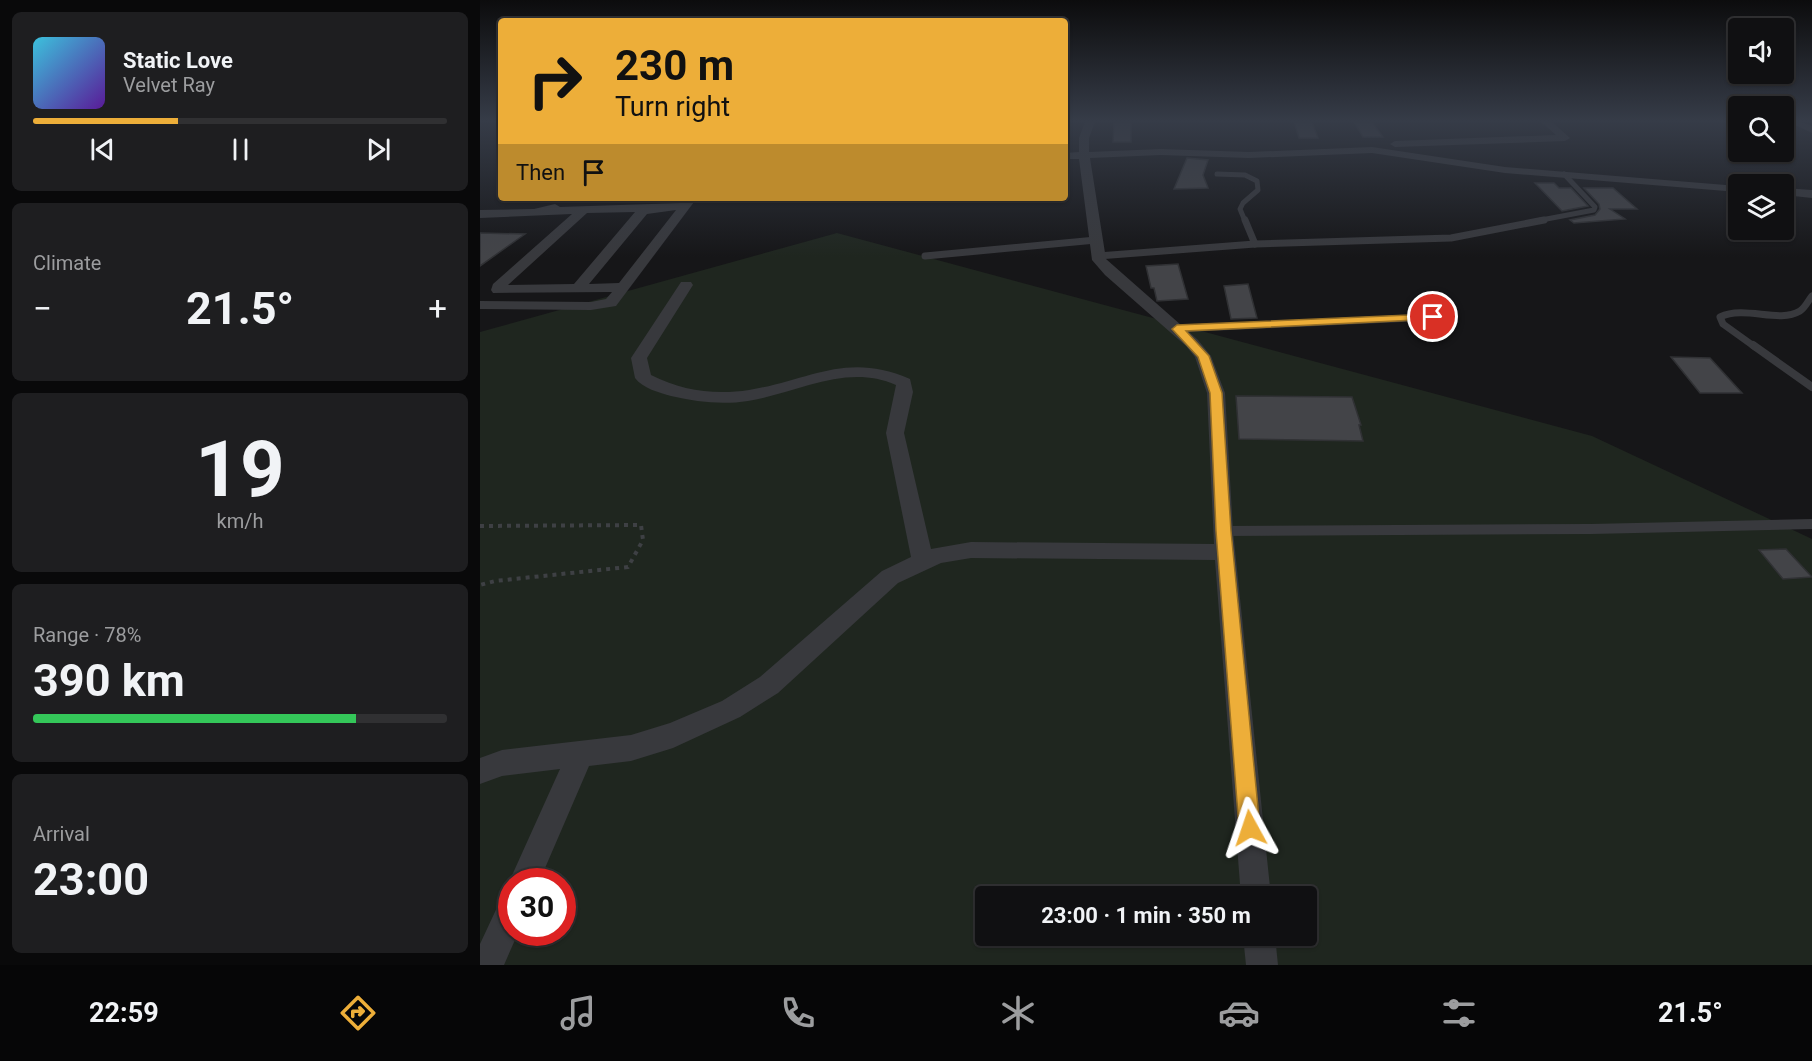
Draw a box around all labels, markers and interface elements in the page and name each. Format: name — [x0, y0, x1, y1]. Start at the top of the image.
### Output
map controls — [1728, 18, 1794, 240]
button: sound — [1728, 18, 1794, 84]
text: 230 m — [615, 41, 734, 90]
icon: right — [516, 42, 594, 120]
text: Static Love — [123, 48, 233, 73]
text: Velvet Ray — [123, 73, 215, 97]
text: Turn right — [615, 91, 730, 123]
button: search — [1728, 96, 1794, 162]
icon: previous — [86, 133, 119, 166]
icon: pause — [224, 133, 257, 166]
icon: next — [362, 133, 395, 166]
icon: arrive — [577, 156, 610, 189]
text: Then — [516, 160, 565, 185]
button: layers — [1728, 174, 1794, 240]
text: Climate — [33, 251, 101, 275]
text: 21.5° — [186, 282, 294, 335]
text: − — [33, 289, 52, 328]
text: + — [428, 289, 447, 328]
pin — [1407, 291, 1458, 342]
icon: arrive — [1416, 300, 1449, 333]
text: 19 — [195, 424, 285, 515]
text: km/h — [217, 509, 263, 533]
text: Range · 78% — [33, 623, 141, 647]
text: 390 km — [33, 654, 185, 707]
position arrow — [1218, 796, 1282, 860]
text: Arrival — [33, 822, 90, 846]
text: 23:00 — [33, 853, 149, 906]
speed limit sign: 30 — [498, 868, 576, 946]
text: 23:00 · 1 min · 350 m — [1041, 903, 1251, 928]
icon: directions — [337, 992, 379, 1034]
icon: music — [557, 992, 599, 1034]
icon: phone — [777, 992, 819, 1034]
icon: climate — [997, 992, 1039, 1034]
icon: car — [1218, 992, 1260, 1034]
icon: filters — [1438, 992, 1480, 1034]
text: 22:59 — [89, 997, 159, 1029]
text: 21.5° — [1658, 997, 1723, 1029]

